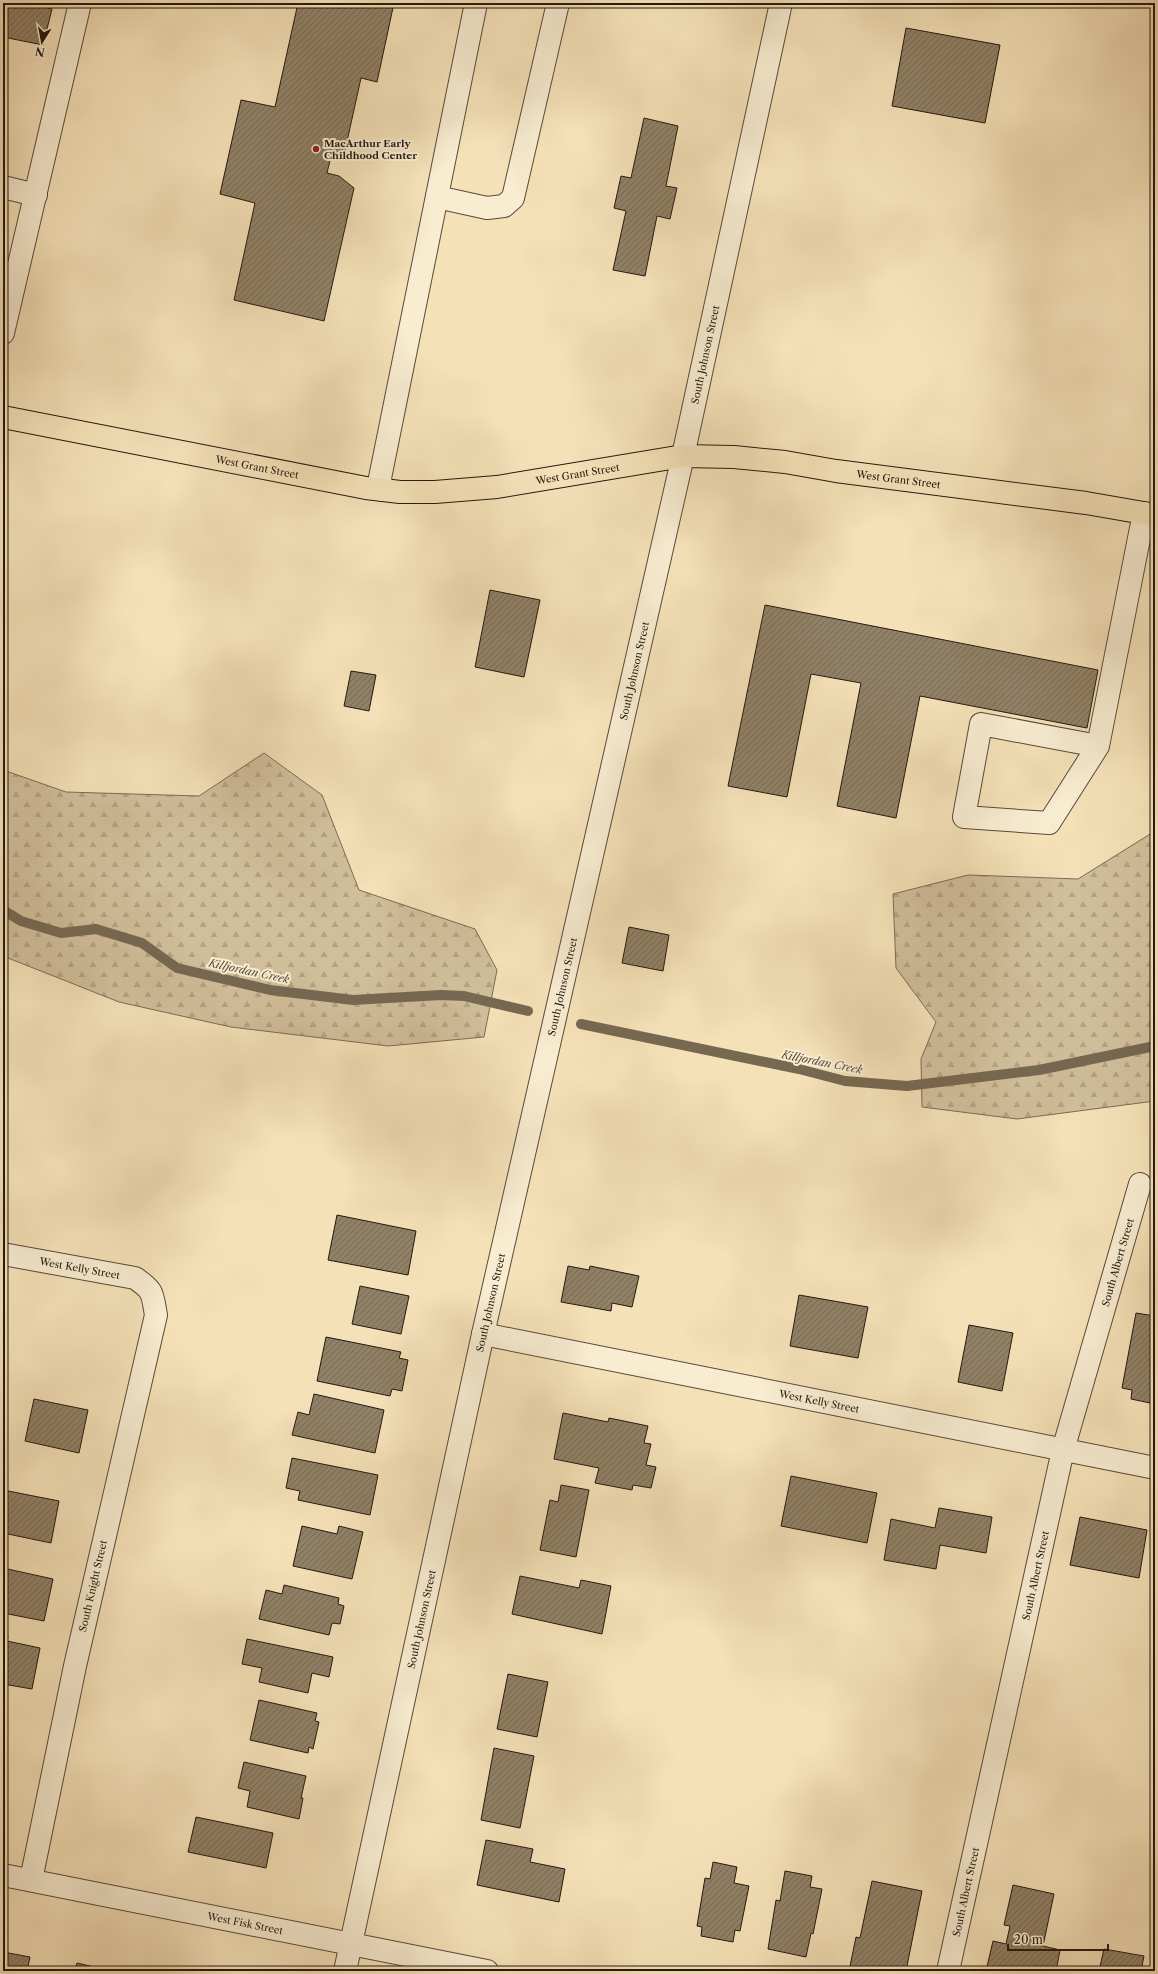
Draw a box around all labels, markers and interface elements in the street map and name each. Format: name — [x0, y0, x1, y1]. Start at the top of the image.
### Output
north arrow — [22, 22, 62, 62]
text: N — [34, 44, 46, 60]
place label: MacArthur Early Childhood Center — [324, 137, 417, 162]
marker: MacArthur Early Childhood Center — [311, 144, 321, 154]
street label: South Johnson Street — [688, 304, 722, 405]
street label: West Grant Street — [213, 452, 300, 481]
street label: West Grant Street — [534, 460, 621, 487]
street label: West Grant Street — [855, 467, 942, 491]
street label: South Johnson Street — [617, 620, 652, 721]
street label: South Johnson Street — [545, 936, 580, 1037]
water label: Killjordan Creek — [206, 955, 291, 986]
water label: Killjordan Creek — [779, 1047, 864, 1077]
street label: South Albert Street — [1098, 1216, 1136, 1308]
street label: South Johnson Street — [473, 1252, 508, 1353]
street label: West Kelly Street — [37, 1254, 121, 1282]
street label: West Kelly Street — [777, 1387, 861, 1416]
street label: South Albert Street — [1019, 1529, 1052, 1621]
street label: South Knight Street — [76, 1538, 110, 1633]
street label: South Johnson Street — [404, 1568, 438, 1670]
street label: South Albert Street — [949, 1845, 982, 1938]
street label: West Fisk Street — [205, 1909, 285, 1937]
scale bar — [1008, 1926, 1108, 1952]
text: 20 m — [1014, 1932, 1043, 1947]

